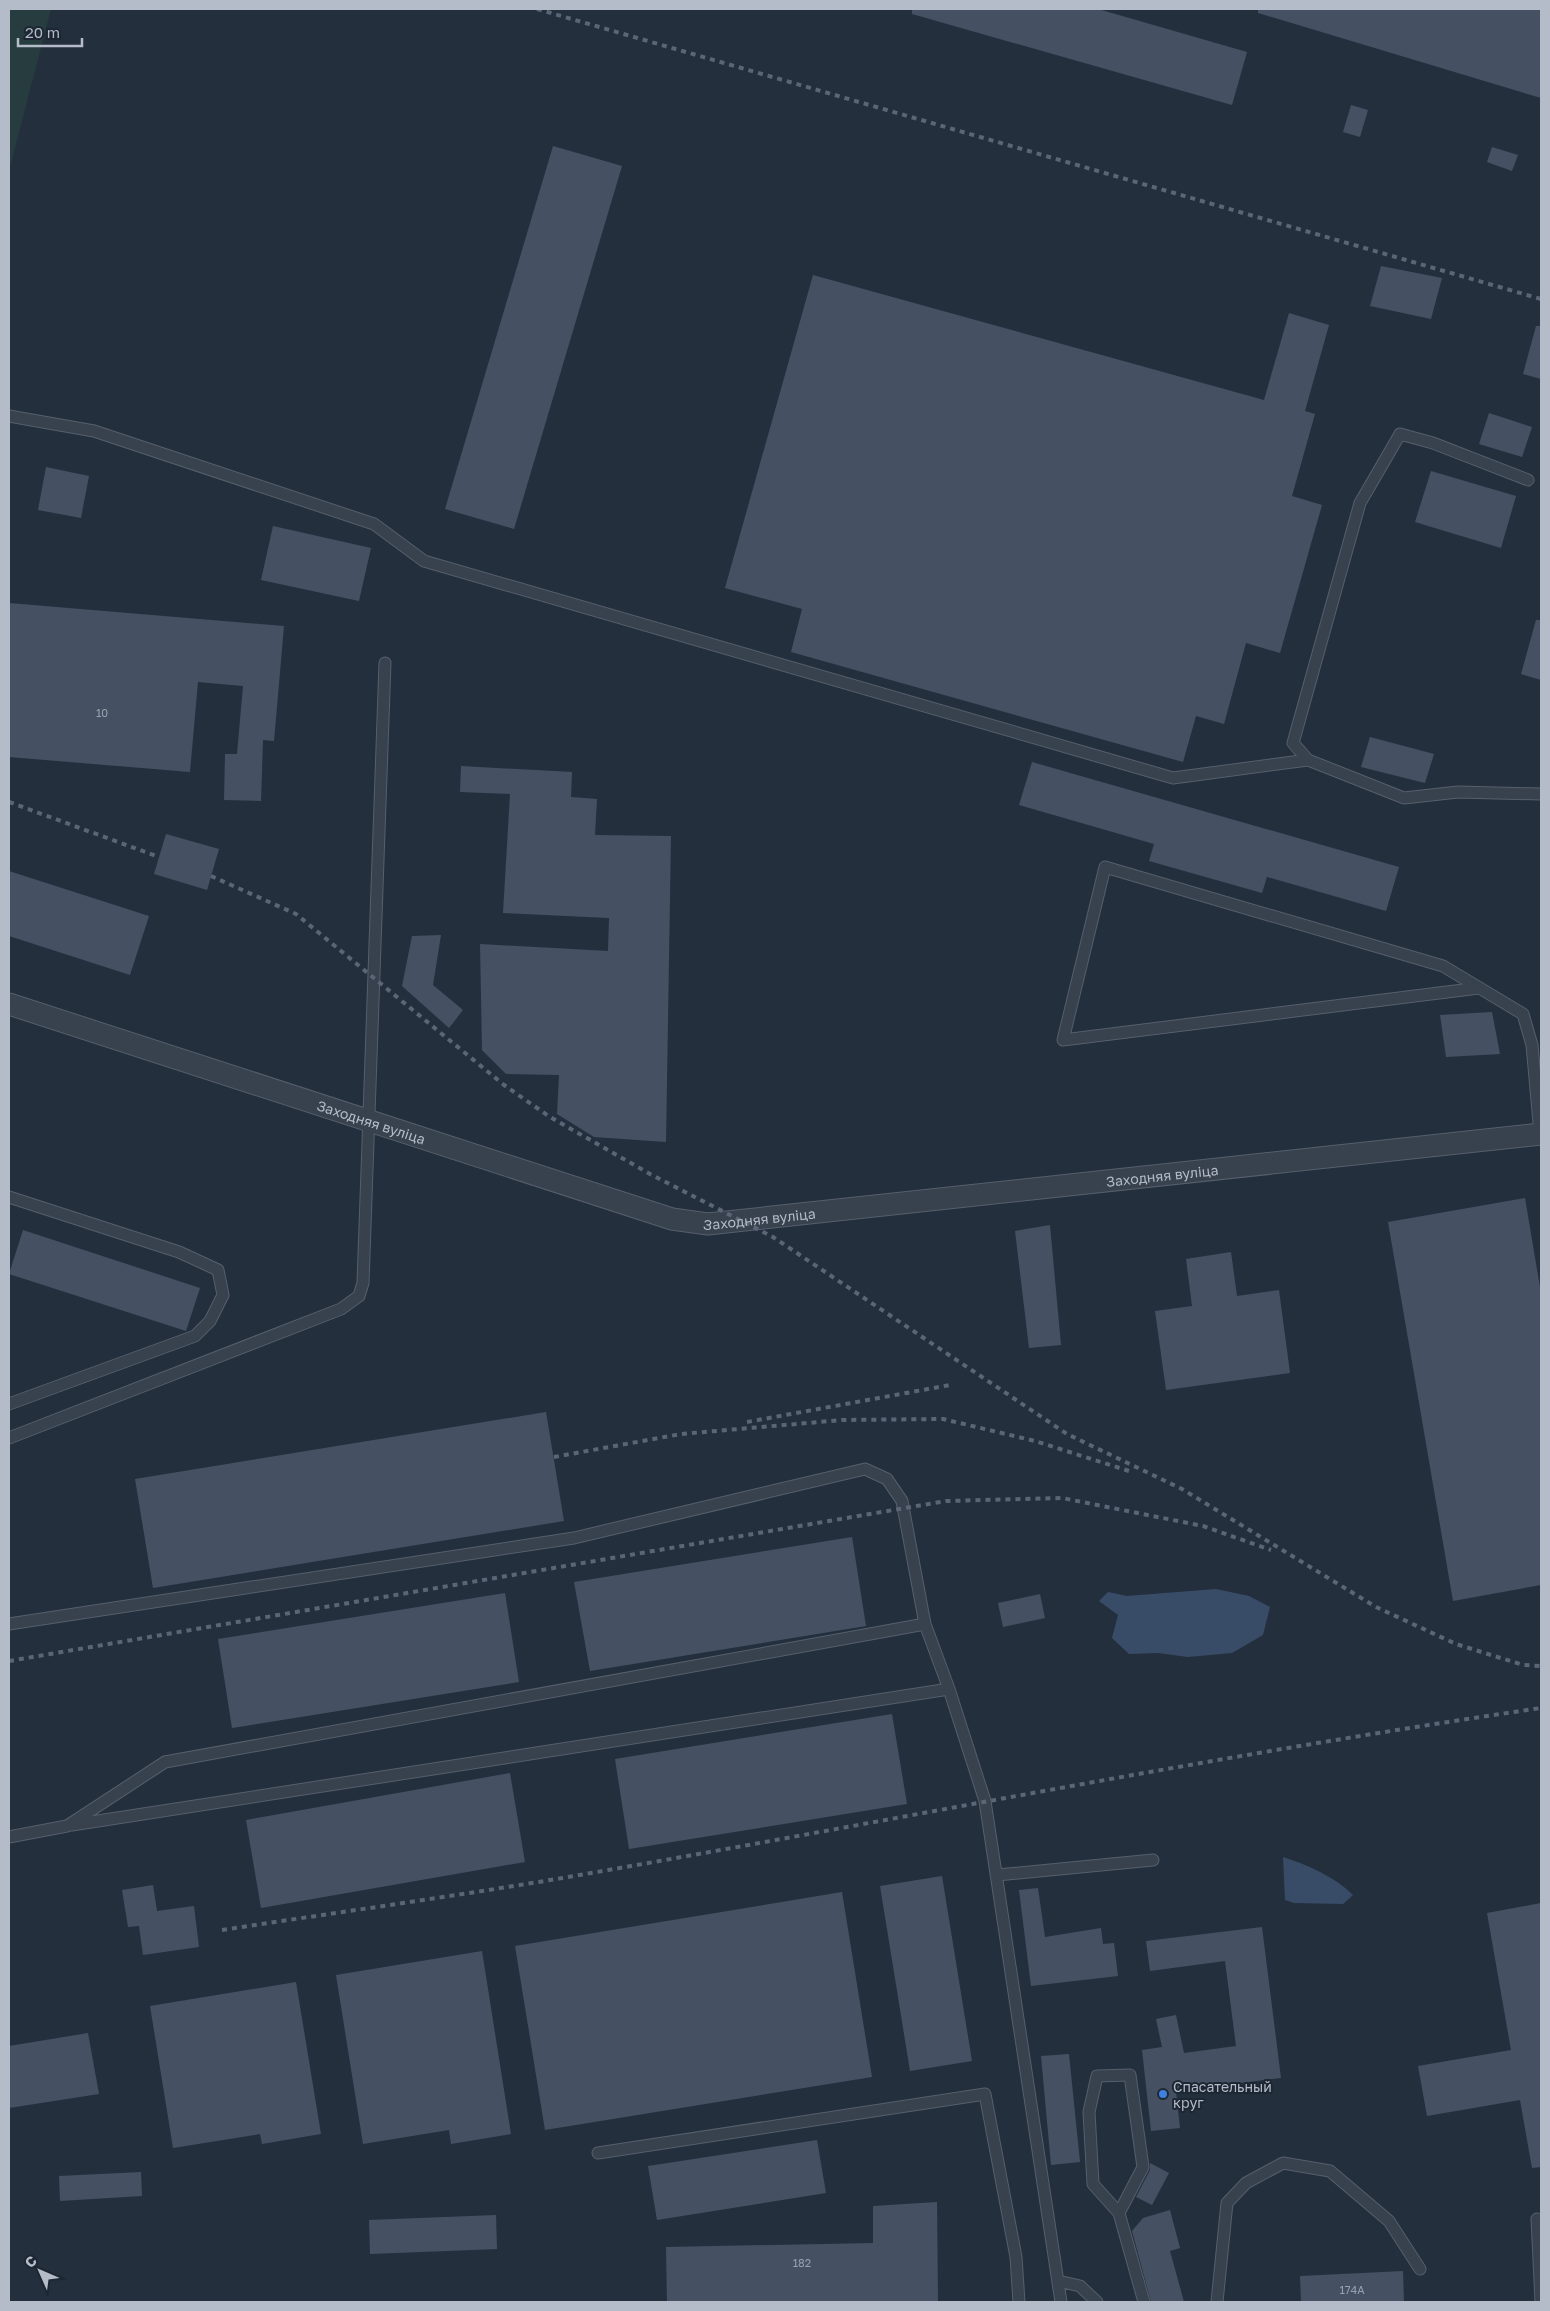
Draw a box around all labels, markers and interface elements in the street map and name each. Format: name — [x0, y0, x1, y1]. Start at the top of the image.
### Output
scale bar — [18, 15, 81, 47]
text: 20 m — [25, 23, 60, 41]
house number: 10 — [96, 706, 108, 719]
street label: Заходняя вуліца — [315, 1096, 428, 1147]
street label: Заходняя вуліца — [1105, 1160, 1219, 1189]
street label: Заходняя вуліца — [702, 1204, 816, 1233]
place label: Спасательный круг — [1173, 2078, 1272, 2111]
marker: Спасательный круг — [1157, 2088, 1169, 2100]
north arrow — [15, 2246, 65, 2296]
text: С — [21, 2252, 40, 2271]
house number: 182 — [793, 2256, 811, 2269]
house number: 174А — [1339, 2283, 1365, 2296]

